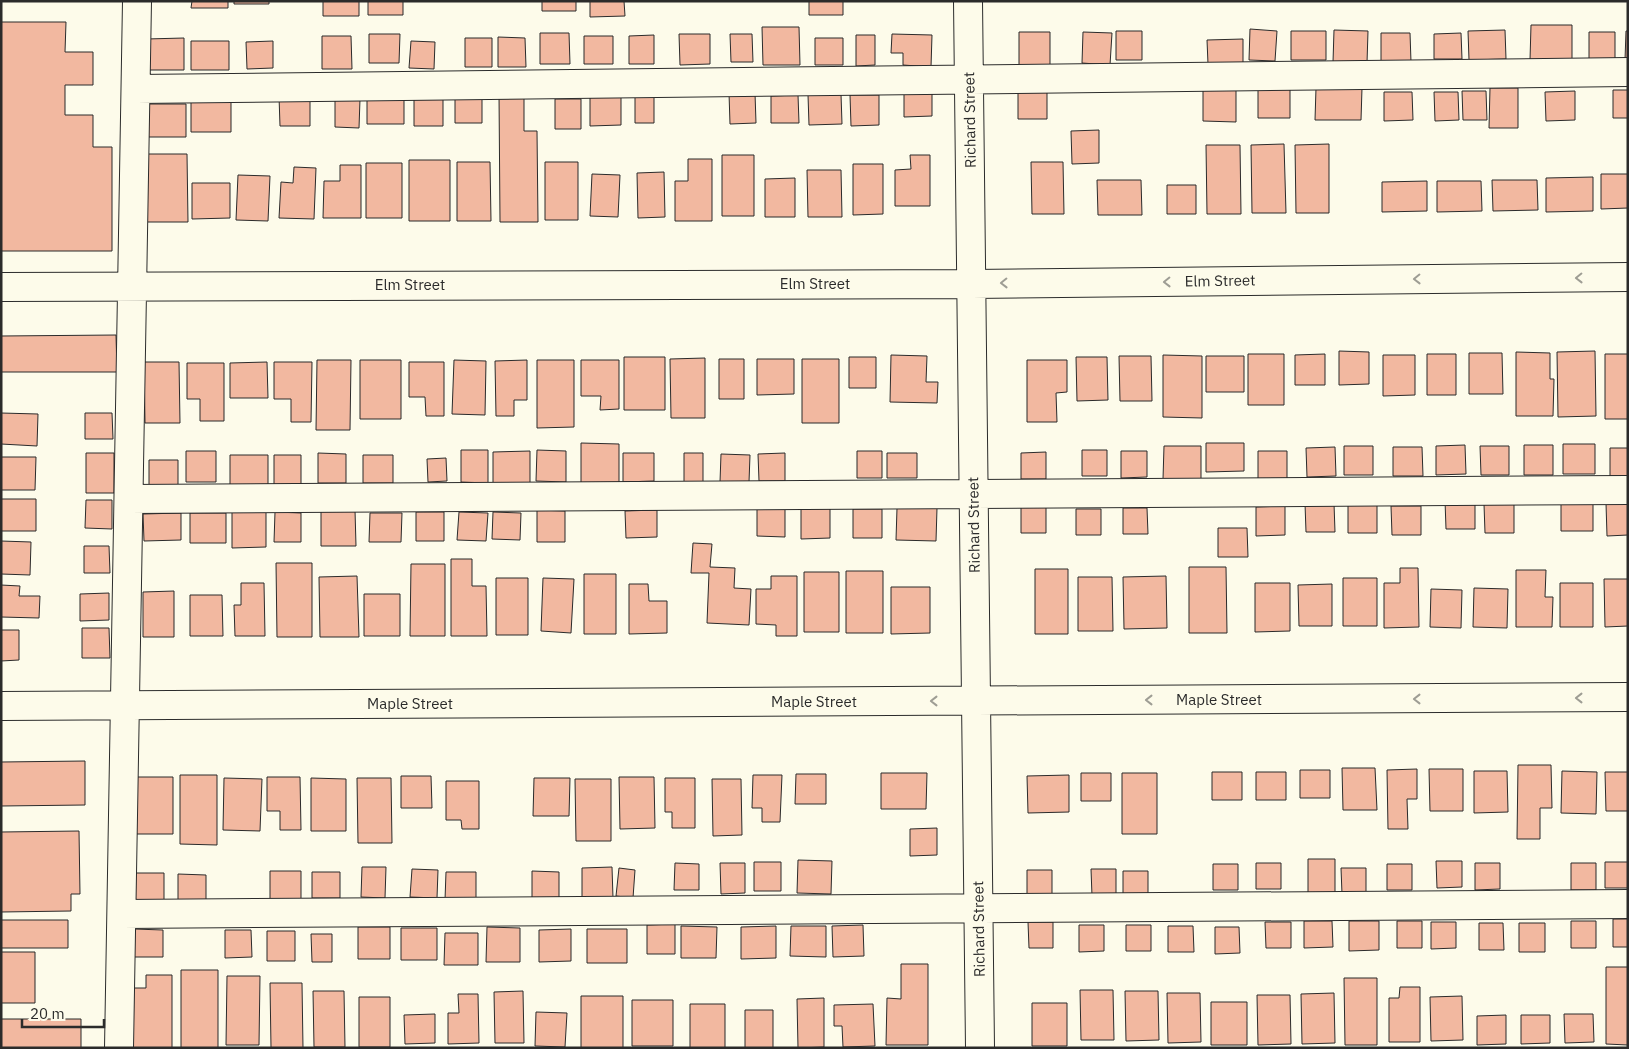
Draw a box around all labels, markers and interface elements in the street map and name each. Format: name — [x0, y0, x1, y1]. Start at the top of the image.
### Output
street label: Richard Street — [959, 72, 980, 168]
street label: Elm Street — [1185, 270, 1255, 291]
one-way arrow — [1575, 273, 1582, 283]
street label: Elm Street — [780, 274, 850, 293]
one-way arrow — [1412, 274, 1420, 285]
street label: Elm Street — [375, 275, 445, 294]
one-way arrow — [1162, 277, 1170, 287]
one-way arrow — [1000, 278, 1008, 288]
street label: Richard Street — [963, 477, 984, 573]
street label: Maple Street — [1176, 690, 1262, 709]
street label: Maple Street — [771, 692, 857, 711]
one-way arrow — [1575, 693, 1582, 703]
street label: Maple Street — [367, 694, 453, 713]
one-way arrow — [1412, 694, 1420, 704]
one-way arrow — [1145, 695, 1152, 705]
one-way arrow — [930, 696, 938, 706]
street label: Richard Street — [968, 881, 989, 977]
scale bar — [22, 996, 105, 1028]
text: 20 m — [30, 1004, 65, 1023]

